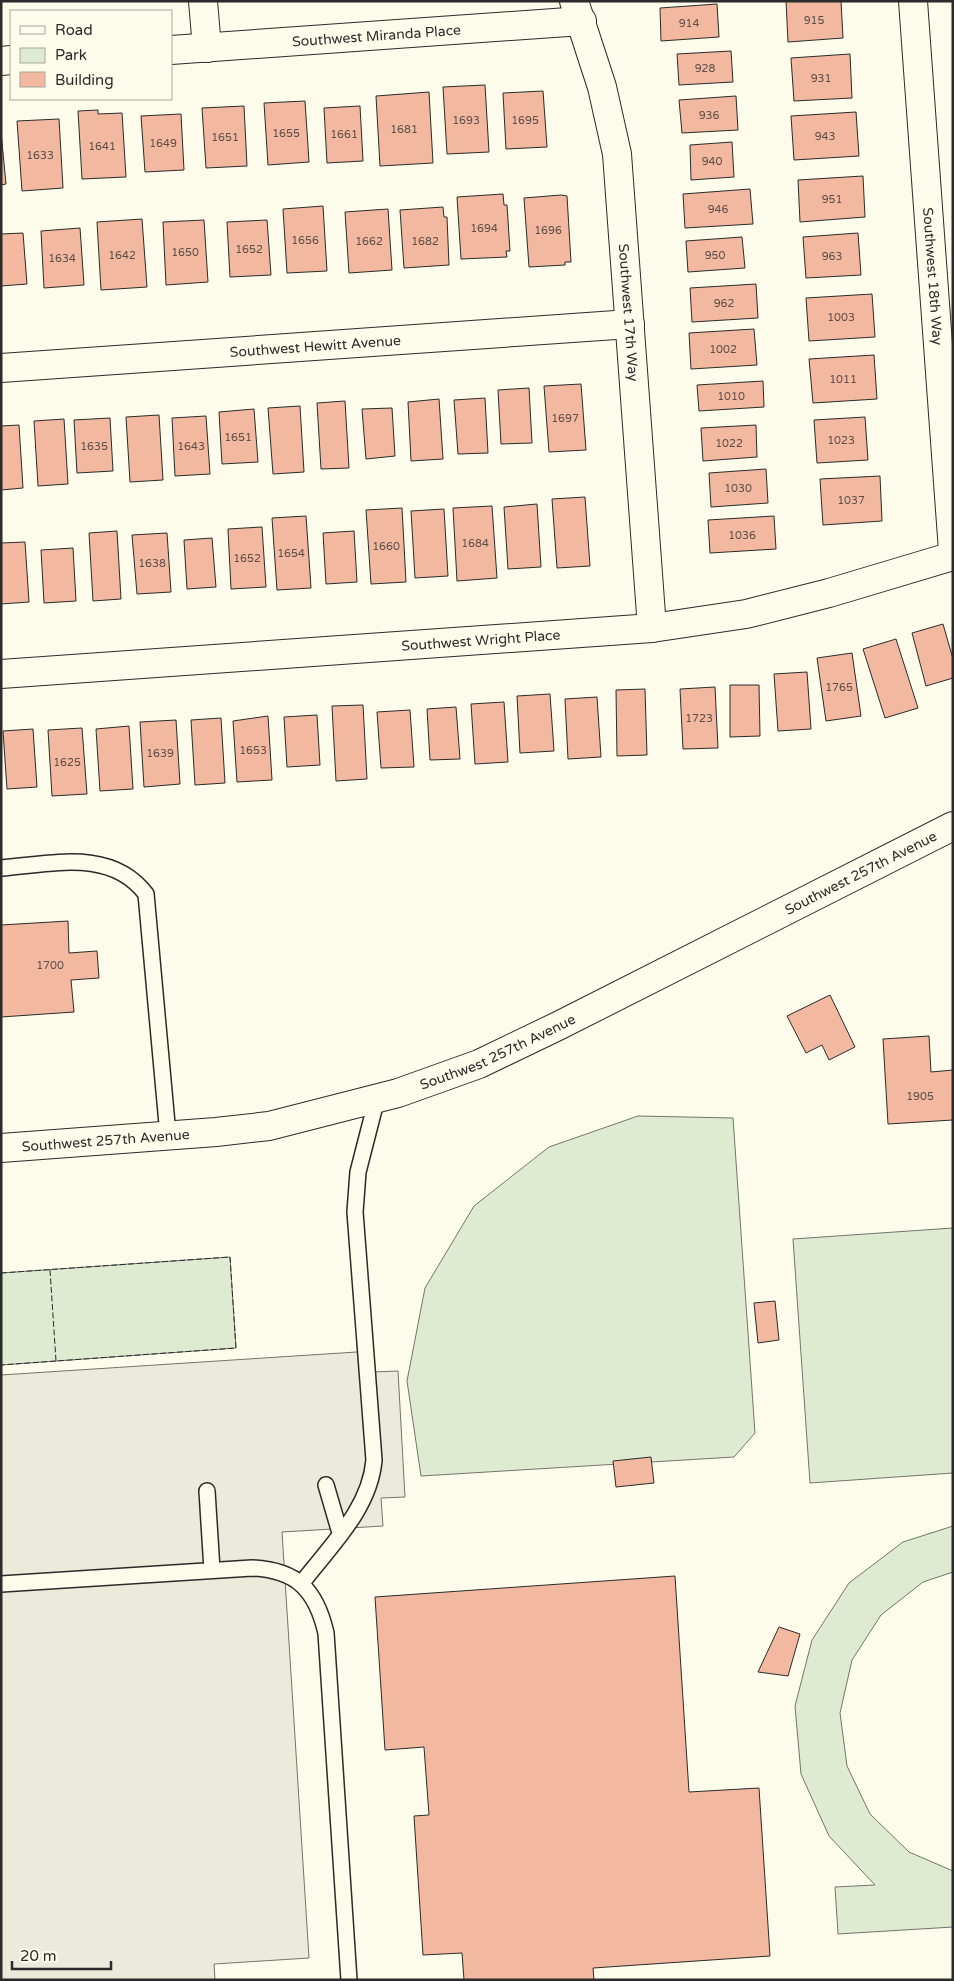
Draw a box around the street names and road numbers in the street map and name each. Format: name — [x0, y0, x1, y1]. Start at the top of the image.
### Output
street label: Southwest Miranda Place — [292, 21, 462, 50]
street label: Southwest 18th Way — [920, 207, 947, 346]
street label: Southwest 17th Way — [615, 243, 642, 382]
street label: Southwest Hewitt Avenue — [229, 332, 401, 360]
street label: Southwest Wright Place — [401, 626, 561, 654]
street label: Southwest 257th Avenue — [782, 827, 940, 918]
street label: Southwest 257th Avenue — [418, 1010, 578, 1093]
street label: Southwest 257th Avenue — [21, 1125, 190, 1155]

